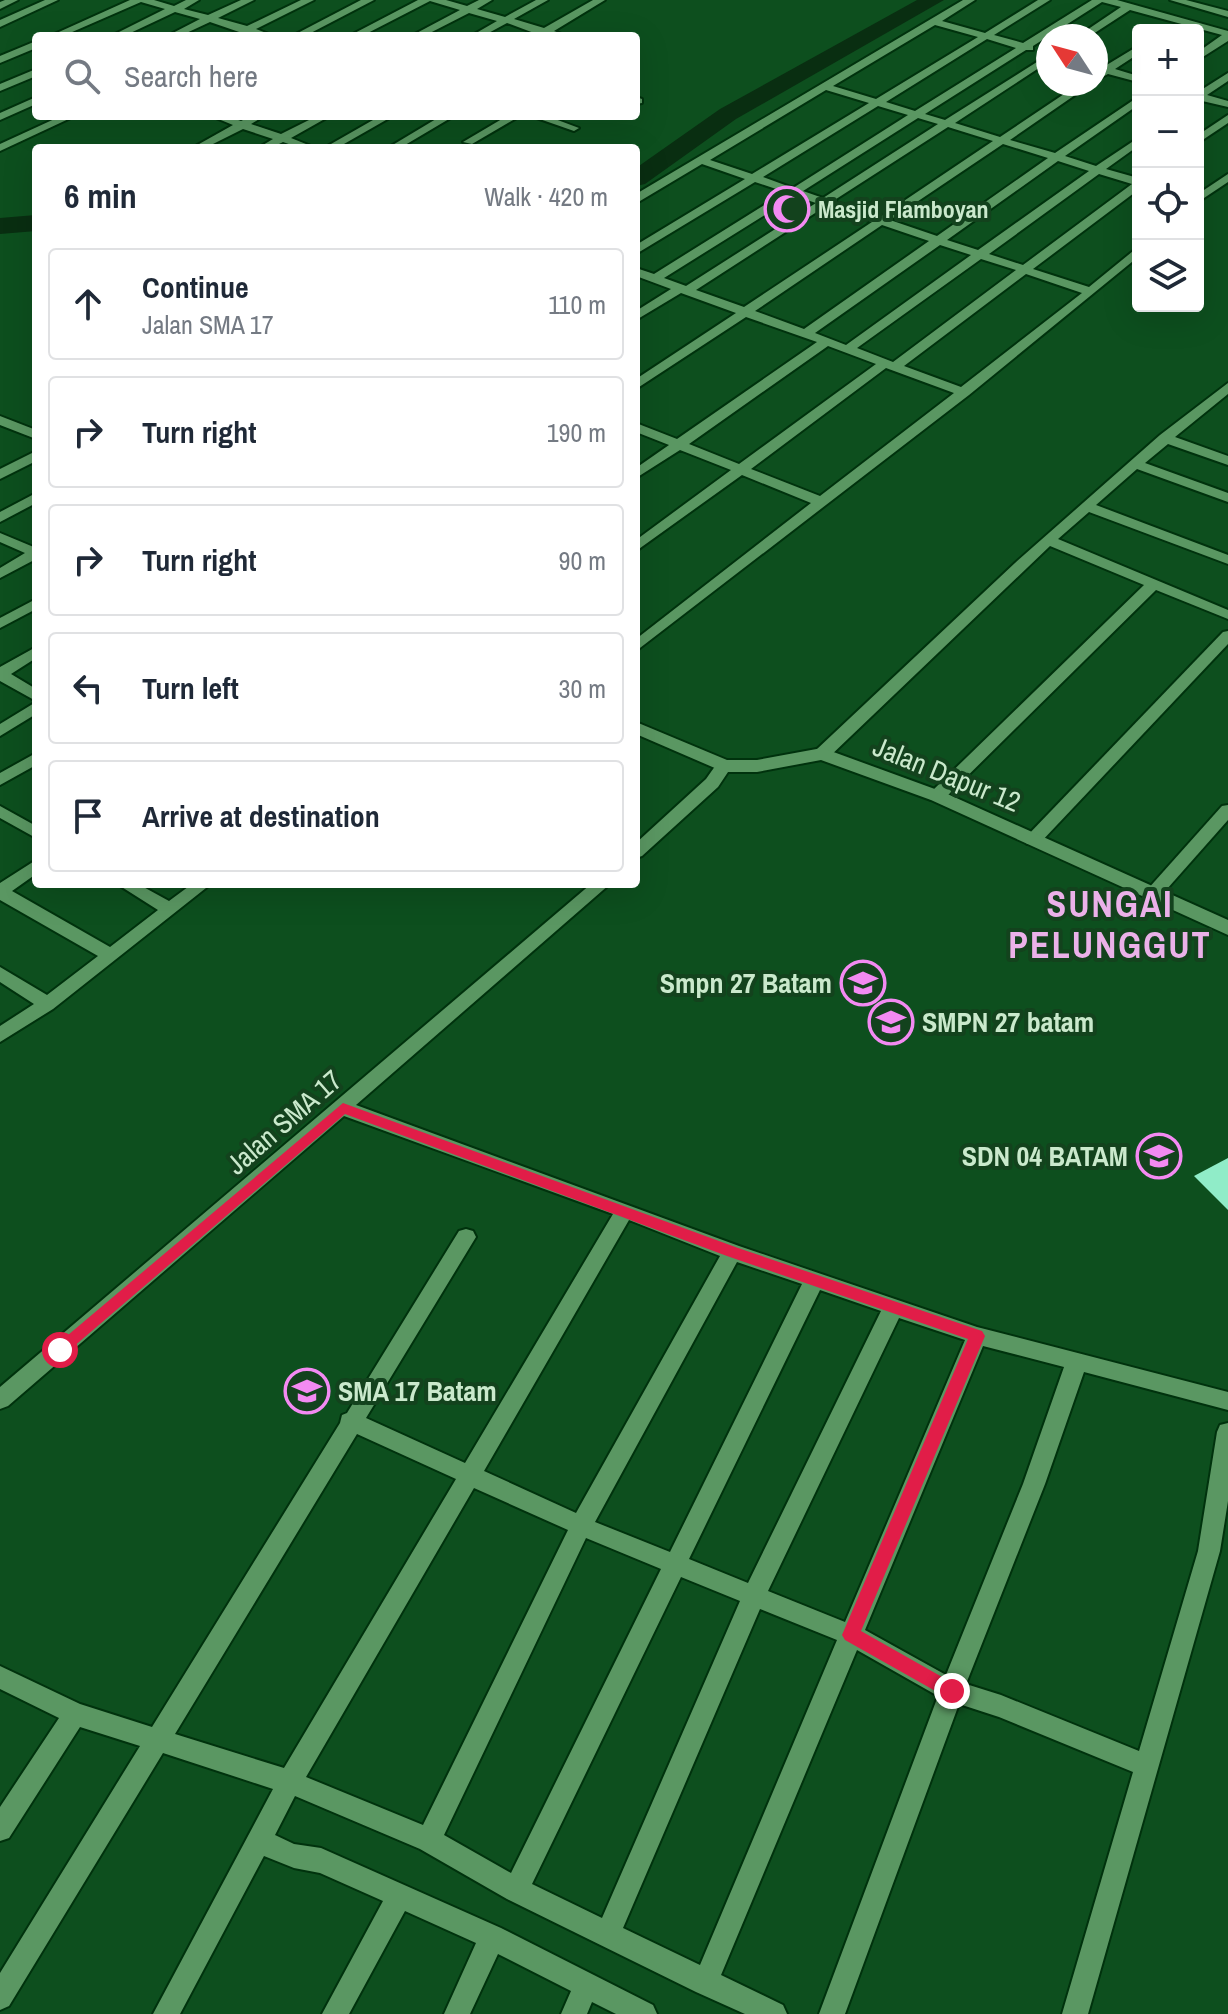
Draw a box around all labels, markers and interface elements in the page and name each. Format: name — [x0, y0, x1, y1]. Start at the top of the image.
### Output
north arrow — [1036, 24, 1108, 96]
map controls — [1132, 24, 1204, 312]
button: + — [1132, 24, 1204, 96]
search box — [32, 32, 640, 120]
icon: search — [60, 54, 104, 98]
text: Search here — [124, 56, 258, 96]
button: − — [1132, 96, 1204, 168]
button: locate — [1132, 168, 1204, 240]
text: 6 min — [64, 173, 137, 219]
text: Walk · 420 m — [484, 179, 608, 214]
mosque icon: Masjid Flamboyan — [763, 185, 811, 233]
place label: Masjid Flamboyan — [818, 193, 989, 225]
button: layers — [1132, 240, 1204, 312]
text: Continue — [142, 267, 249, 307]
icon: ahead — [66, 282, 110, 326]
text: 110 m — [548, 287, 606, 322]
text: Jalan SMA 17 — [142, 307, 274, 342]
icon: right — [66, 410, 110, 454]
text: Turn right — [142, 412, 256, 452]
text: 190 m — [547, 415, 606, 450]
icon: right — [66, 538, 110, 582]
text: Turn right — [142, 540, 256, 580]
text: 90 m — [559, 543, 606, 578]
icon: left — [66, 666, 110, 710]
text: Turn left — [142, 668, 239, 708]
text: 30 m — [559, 671, 606, 706]
street label: Jalan Dapur 12 — [868, 727, 1026, 821]
icon: arrive — [66, 794, 110, 838]
text: Arrive at destination — [142, 796, 380, 836]
district label: SUNGAI PELUNGGUT — [1008, 880, 1212, 969]
school or university icon: Smpn 27 Batam — [839, 959, 887, 1007]
place label: Smpn 27 Batam — [660, 964, 832, 1002]
school or university icon: SMPN 27 batam — [867, 998, 915, 1046]
place label: SMPN 27 batam — [922, 1003, 1094, 1041]
street label: Jalan SMA 17 — [218, 1061, 350, 1183]
school or university icon: SDN 04 BATAM — [1135, 1132, 1183, 1180]
place label: SDN 04 BATAM — [962, 1137, 1128, 1175]
route start — [42, 1332, 78, 1368]
school or university icon: SMA 17 Batam — [283, 1367, 331, 1415]
place label: SMA 17 Batam — [338, 1372, 497, 1410]
route end — [934, 1673, 970, 1709]

